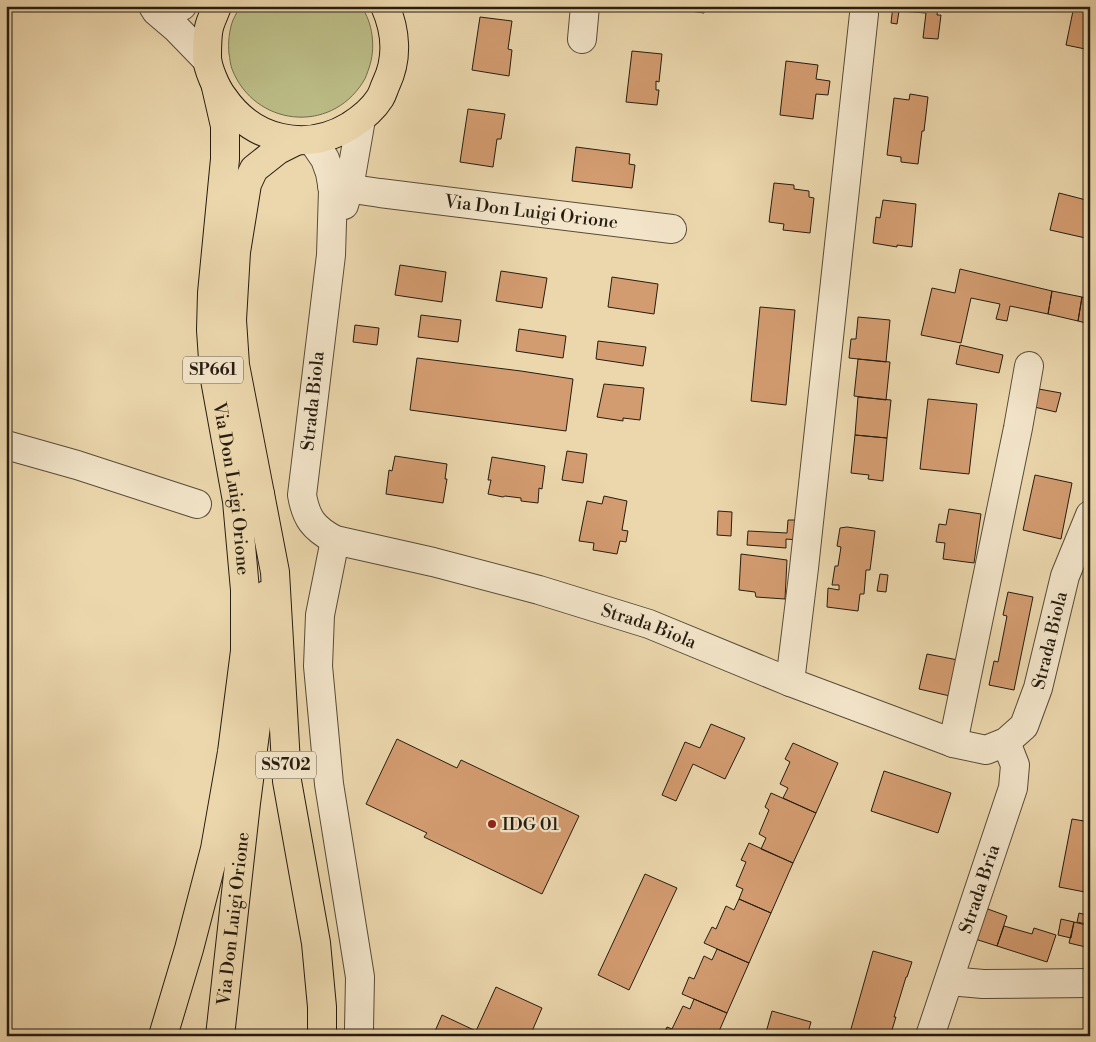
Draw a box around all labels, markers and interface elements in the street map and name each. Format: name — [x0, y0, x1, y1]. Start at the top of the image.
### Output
street label: Via Don Luigi Orione — [442, 189, 619, 234]
street label: Strada Biola — [296, 349, 330, 452]
road number: SP661 — [183, 356, 243, 384]
street label: Via Don Luigi Orione — [208, 399, 255, 576]
street label: Strada Biola — [1027, 588, 1073, 691]
street label: Strada Biola — [598, 598, 701, 654]
road number: SS702 — [256, 752, 316, 778]
place label: IDG 01 — [502, 813, 559, 836]
marker: IDG 01 — [486, 818, 498, 830]
street label: Via Don Luigi Orione — [212, 831, 254, 1008]
street label: Strada Bria — [954, 841, 1005, 937]

